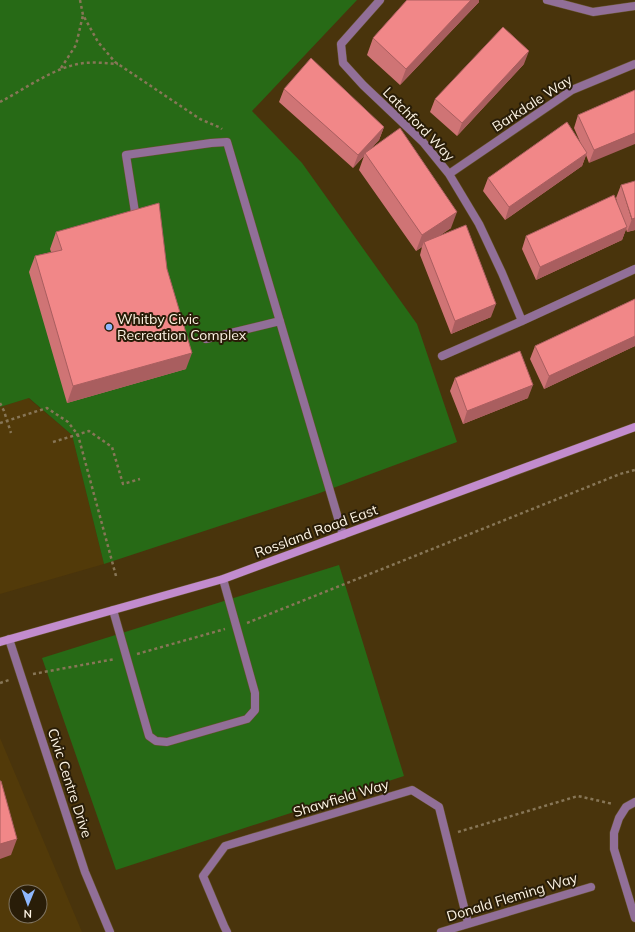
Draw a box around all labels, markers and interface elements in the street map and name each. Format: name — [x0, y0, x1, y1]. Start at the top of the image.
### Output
street label: Barkdale Way — [489, 70, 576, 136]
street label: Latchford Way — [379, 83, 459, 165]
place label: Whitby Civic Recreation Complex — [117, 310, 247, 344]
marker: Whitby Civic Recreation Complex — [104, 322, 114, 332]
street label: Rossland Road East — [252, 500, 380, 562]
street label: Civic Centre Drive — [44, 726, 96, 840]
street label: Shawfield Way — [291, 775, 392, 821]
street label: Donald Fleming Way — [444, 868, 580, 925]
north arrow — [8, 884, 48, 924]
text: N — [24, 907, 32, 921]

